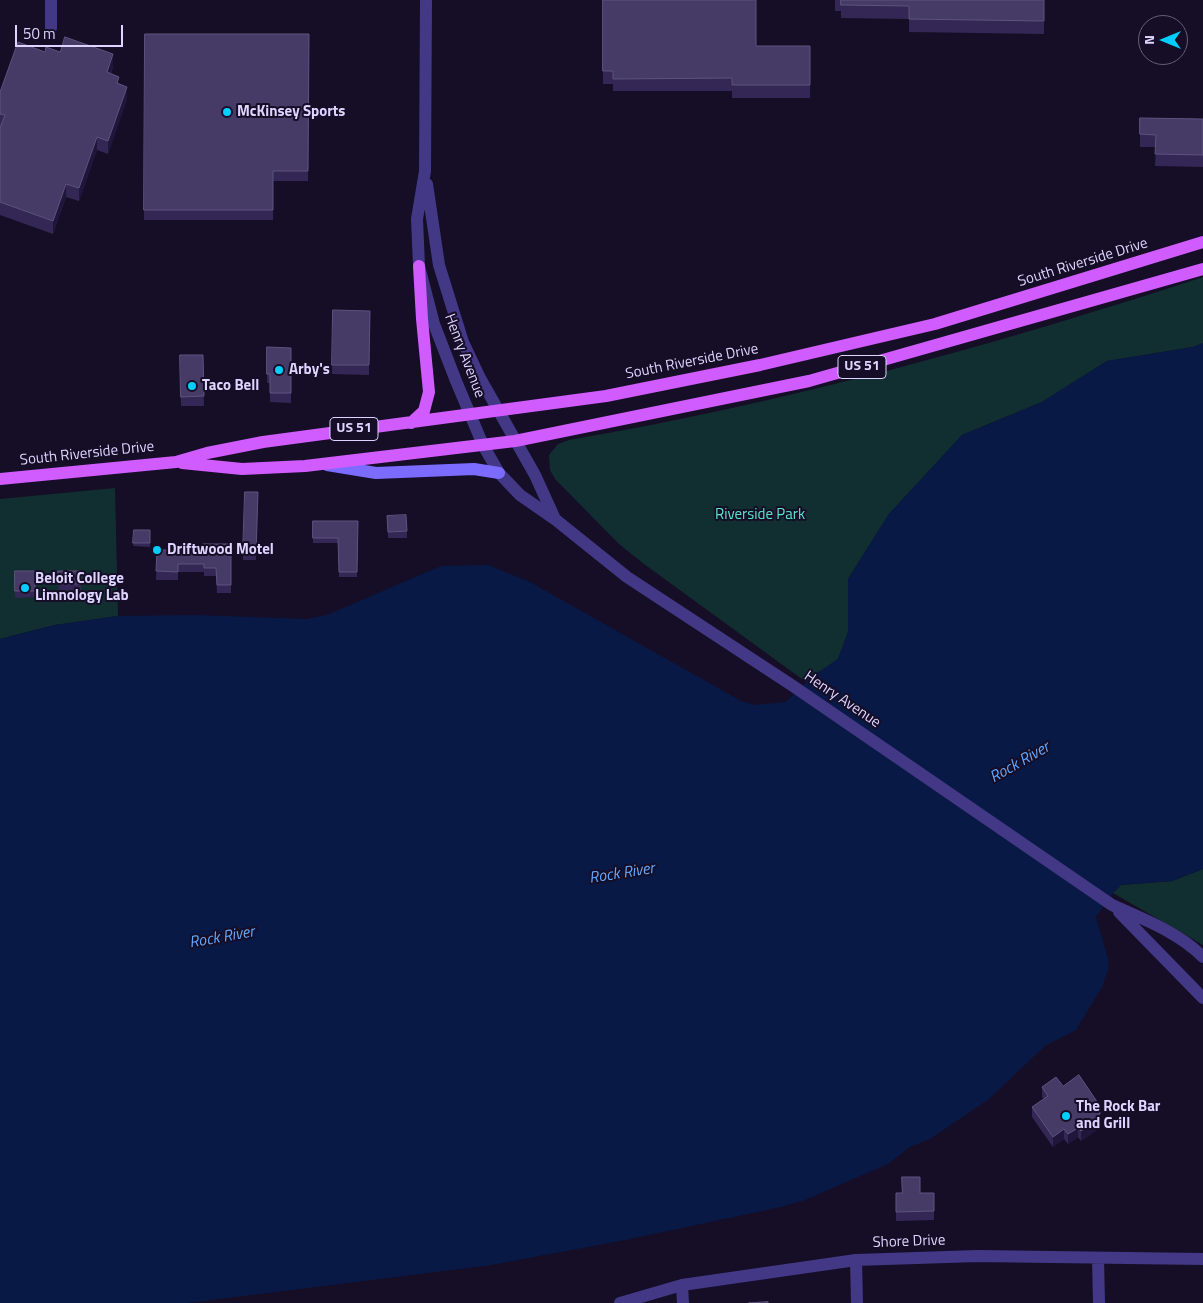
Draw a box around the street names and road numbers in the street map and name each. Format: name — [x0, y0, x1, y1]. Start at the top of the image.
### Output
street label: South Riverside Drive — [1016, 235, 1150, 291]
street label: Henry Avenue — [440, 312, 488, 400]
street label: South Riverside Drive — [624, 340, 760, 384]
road number: US 51 — [838, 356, 886, 378]
road number: US 51 — [330, 418, 378, 440]
street label: South Riverside Drive — [19, 438, 155, 470]
street label: Henry Avenue — [800, 668, 884, 732]
street label: Shore Drive — [872, 1232, 946, 1252]

